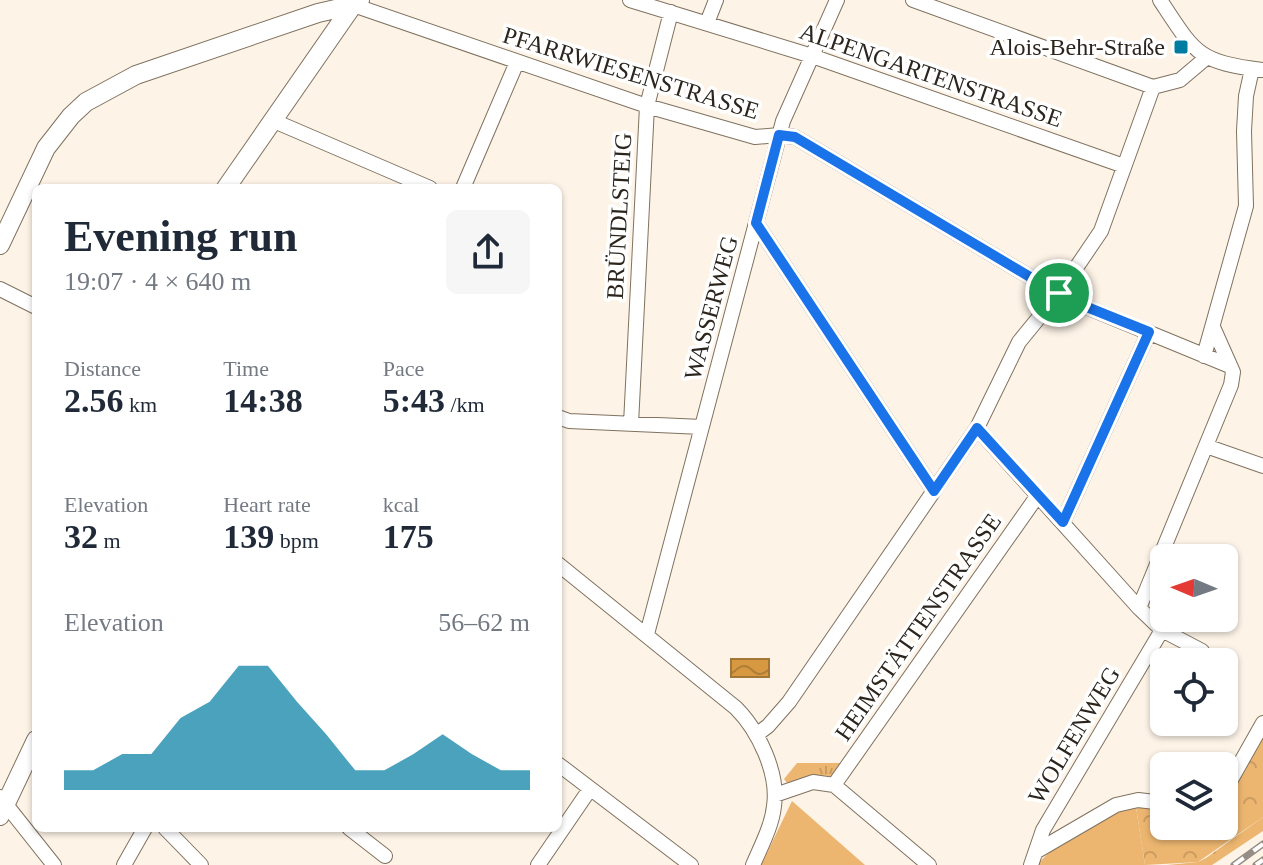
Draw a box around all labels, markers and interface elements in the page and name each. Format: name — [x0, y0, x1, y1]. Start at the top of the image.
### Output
street label: ALPENGARTENSTRASSE — [796, 18, 1066, 132]
street label: PFARRWIESENSTRASSE — [500, 22, 762, 124]
place label: Alois-Behr-Straße — [990, 34, 1165, 60]
marker: Alois-Behr-Straße — [1172, 38, 1190, 56]
street label: BRÜNDLSTEIG — [602, 132, 636, 300]
button: share — [446, 210, 530, 294]
text: Evening run — [64, 212, 298, 261]
street label: WASSERWEG — [679, 233, 743, 383]
pin — [1025, 259, 1093, 327]
text: 19:07 · 4 × 640 m — [64, 267, 251, 296]
icon: arrive — [1037, 271, 1081, 315]
text: Distance — [64, 356, 141, 381]
text: Time — [223, 356, 269, 381]
text: Pace — [383, 356, 424, 381]
text: 2.56 — [64, 382, 124, 419]
text: 14:38 — [223, 382, 303, 419]
text: 5:43 — [383, 382, 445, 419]
text: km — [124, 392, 157, 417]
text: /km — [445, 392, 485, 417]
text: Elevation — [64, 492, 148, 517]
text: Heart rate — [223, 492, 311, 517]
text: kcal — [383, 492, 419, 517]
street label: HEIMSTÄTTENSTRASSE — [830, 509, 1006, 745]
text: 32 — [64, 518, 98, 555]
text: 139 — [223, 518, 274, 555]
text: 175 — [383, 518, 434, 555]
text: m — [98, 528, 121, 553]
text: bpm — [274, 528, 319, 553]
north arrow — [1150, 544, 1238, 632]
map controls — [1150, 544, 1238, 840]
text: Elevation — [64, 608, 164, 637]
text: 56–62 m — [438, 608, 530, 637]
button: locate — [1150, 648, 1238, 736]
street label: WOLFENWEG — [1023, 662, 1125, 808]
button: layers — [1150, 752, 1238, 840]

